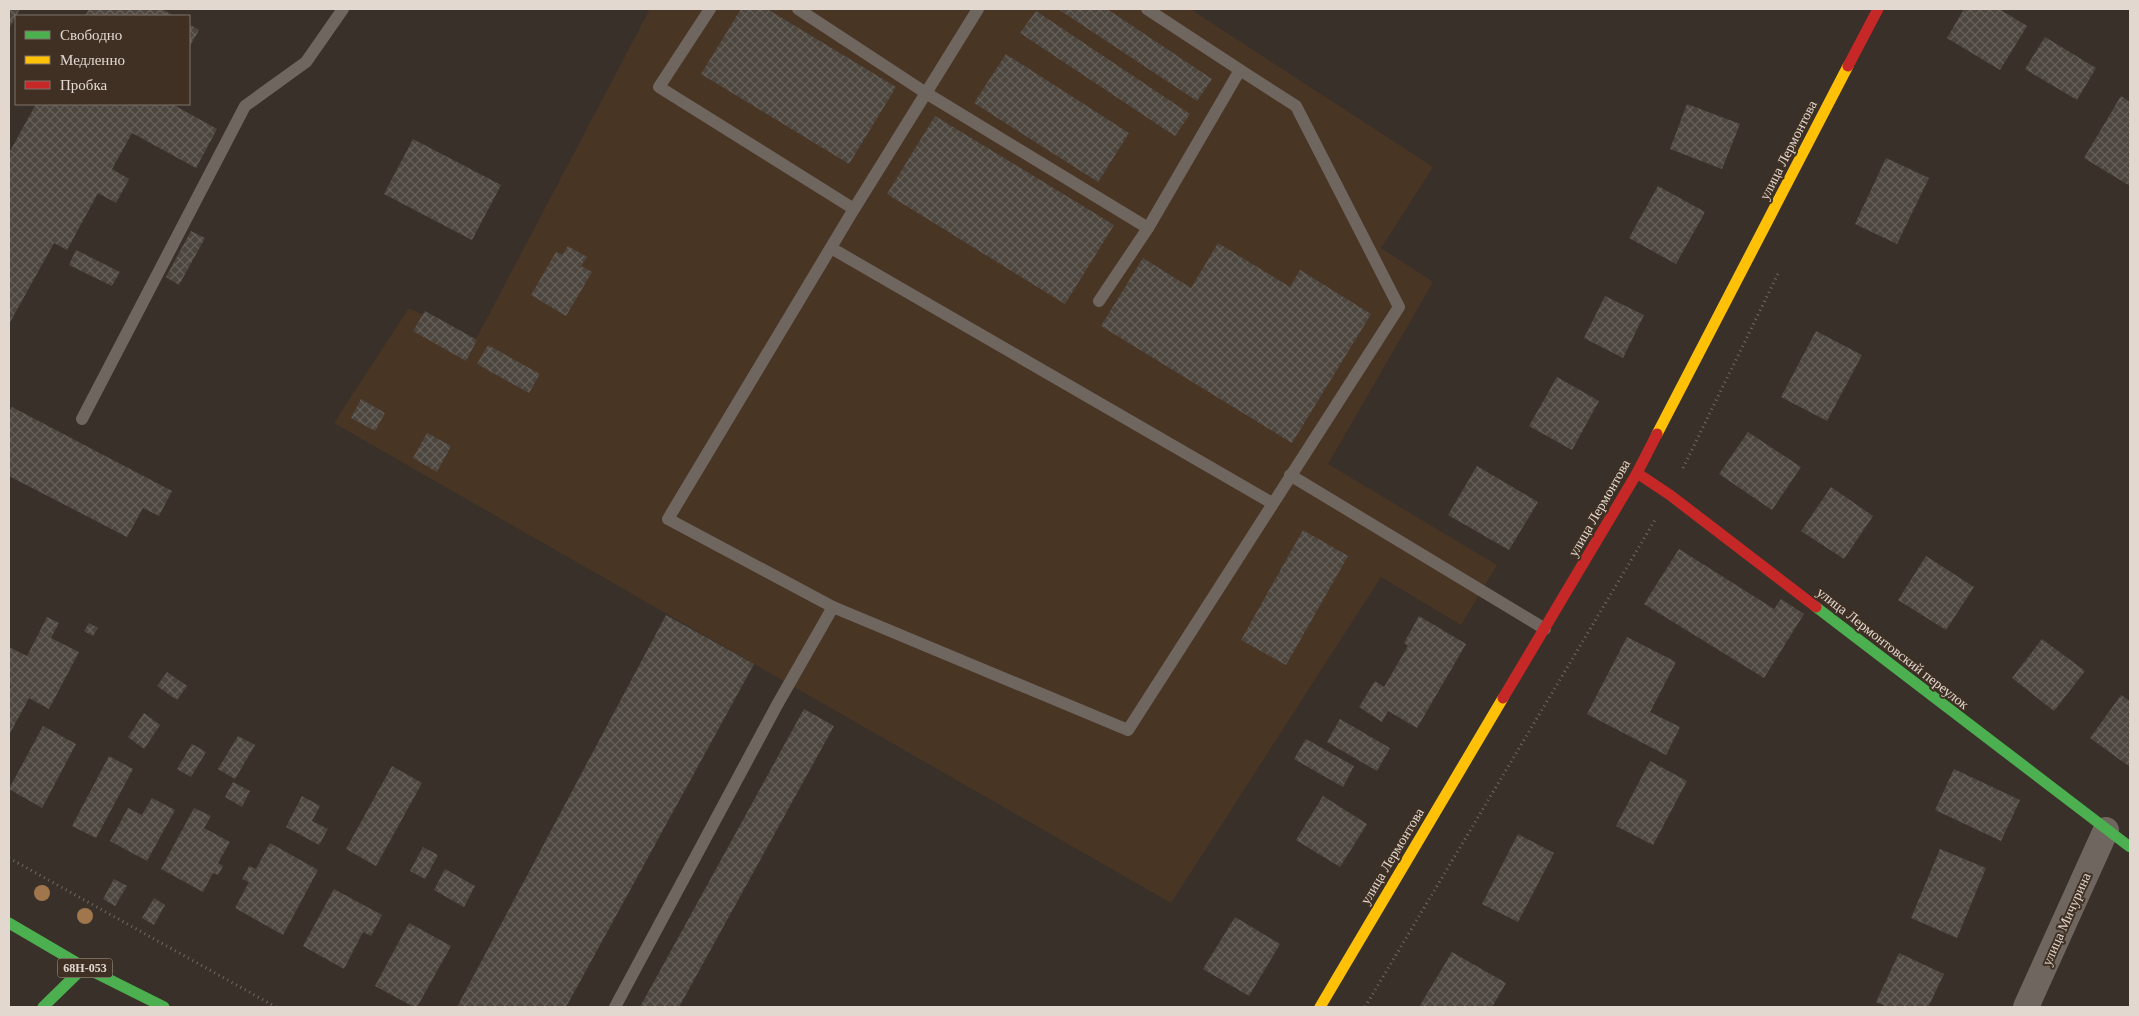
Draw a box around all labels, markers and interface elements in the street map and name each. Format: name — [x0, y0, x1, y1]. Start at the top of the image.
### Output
legend — [15, 15, 190, 105]
text: Свободно — [60, 27, 122, 43]
text: Медленно — [60, 52, 125, 68]
text: Пробка — [60, 77, 108, 93]
street label: улица Лермонтова — [1757, 97, 1820, 202]
street label: улица Лермонтова — [1566, 456, 1634, 559]
street label: улица Лермонтовский переулок — [1814, 584, 1972, 712]
street label: улица Лермонтова — [1358, 805, 1427, 907]
street label: улица Мичурина — [2039, 870, 2094, 968]
road number: 68Н-053 — [58, 958, 112, 978]

